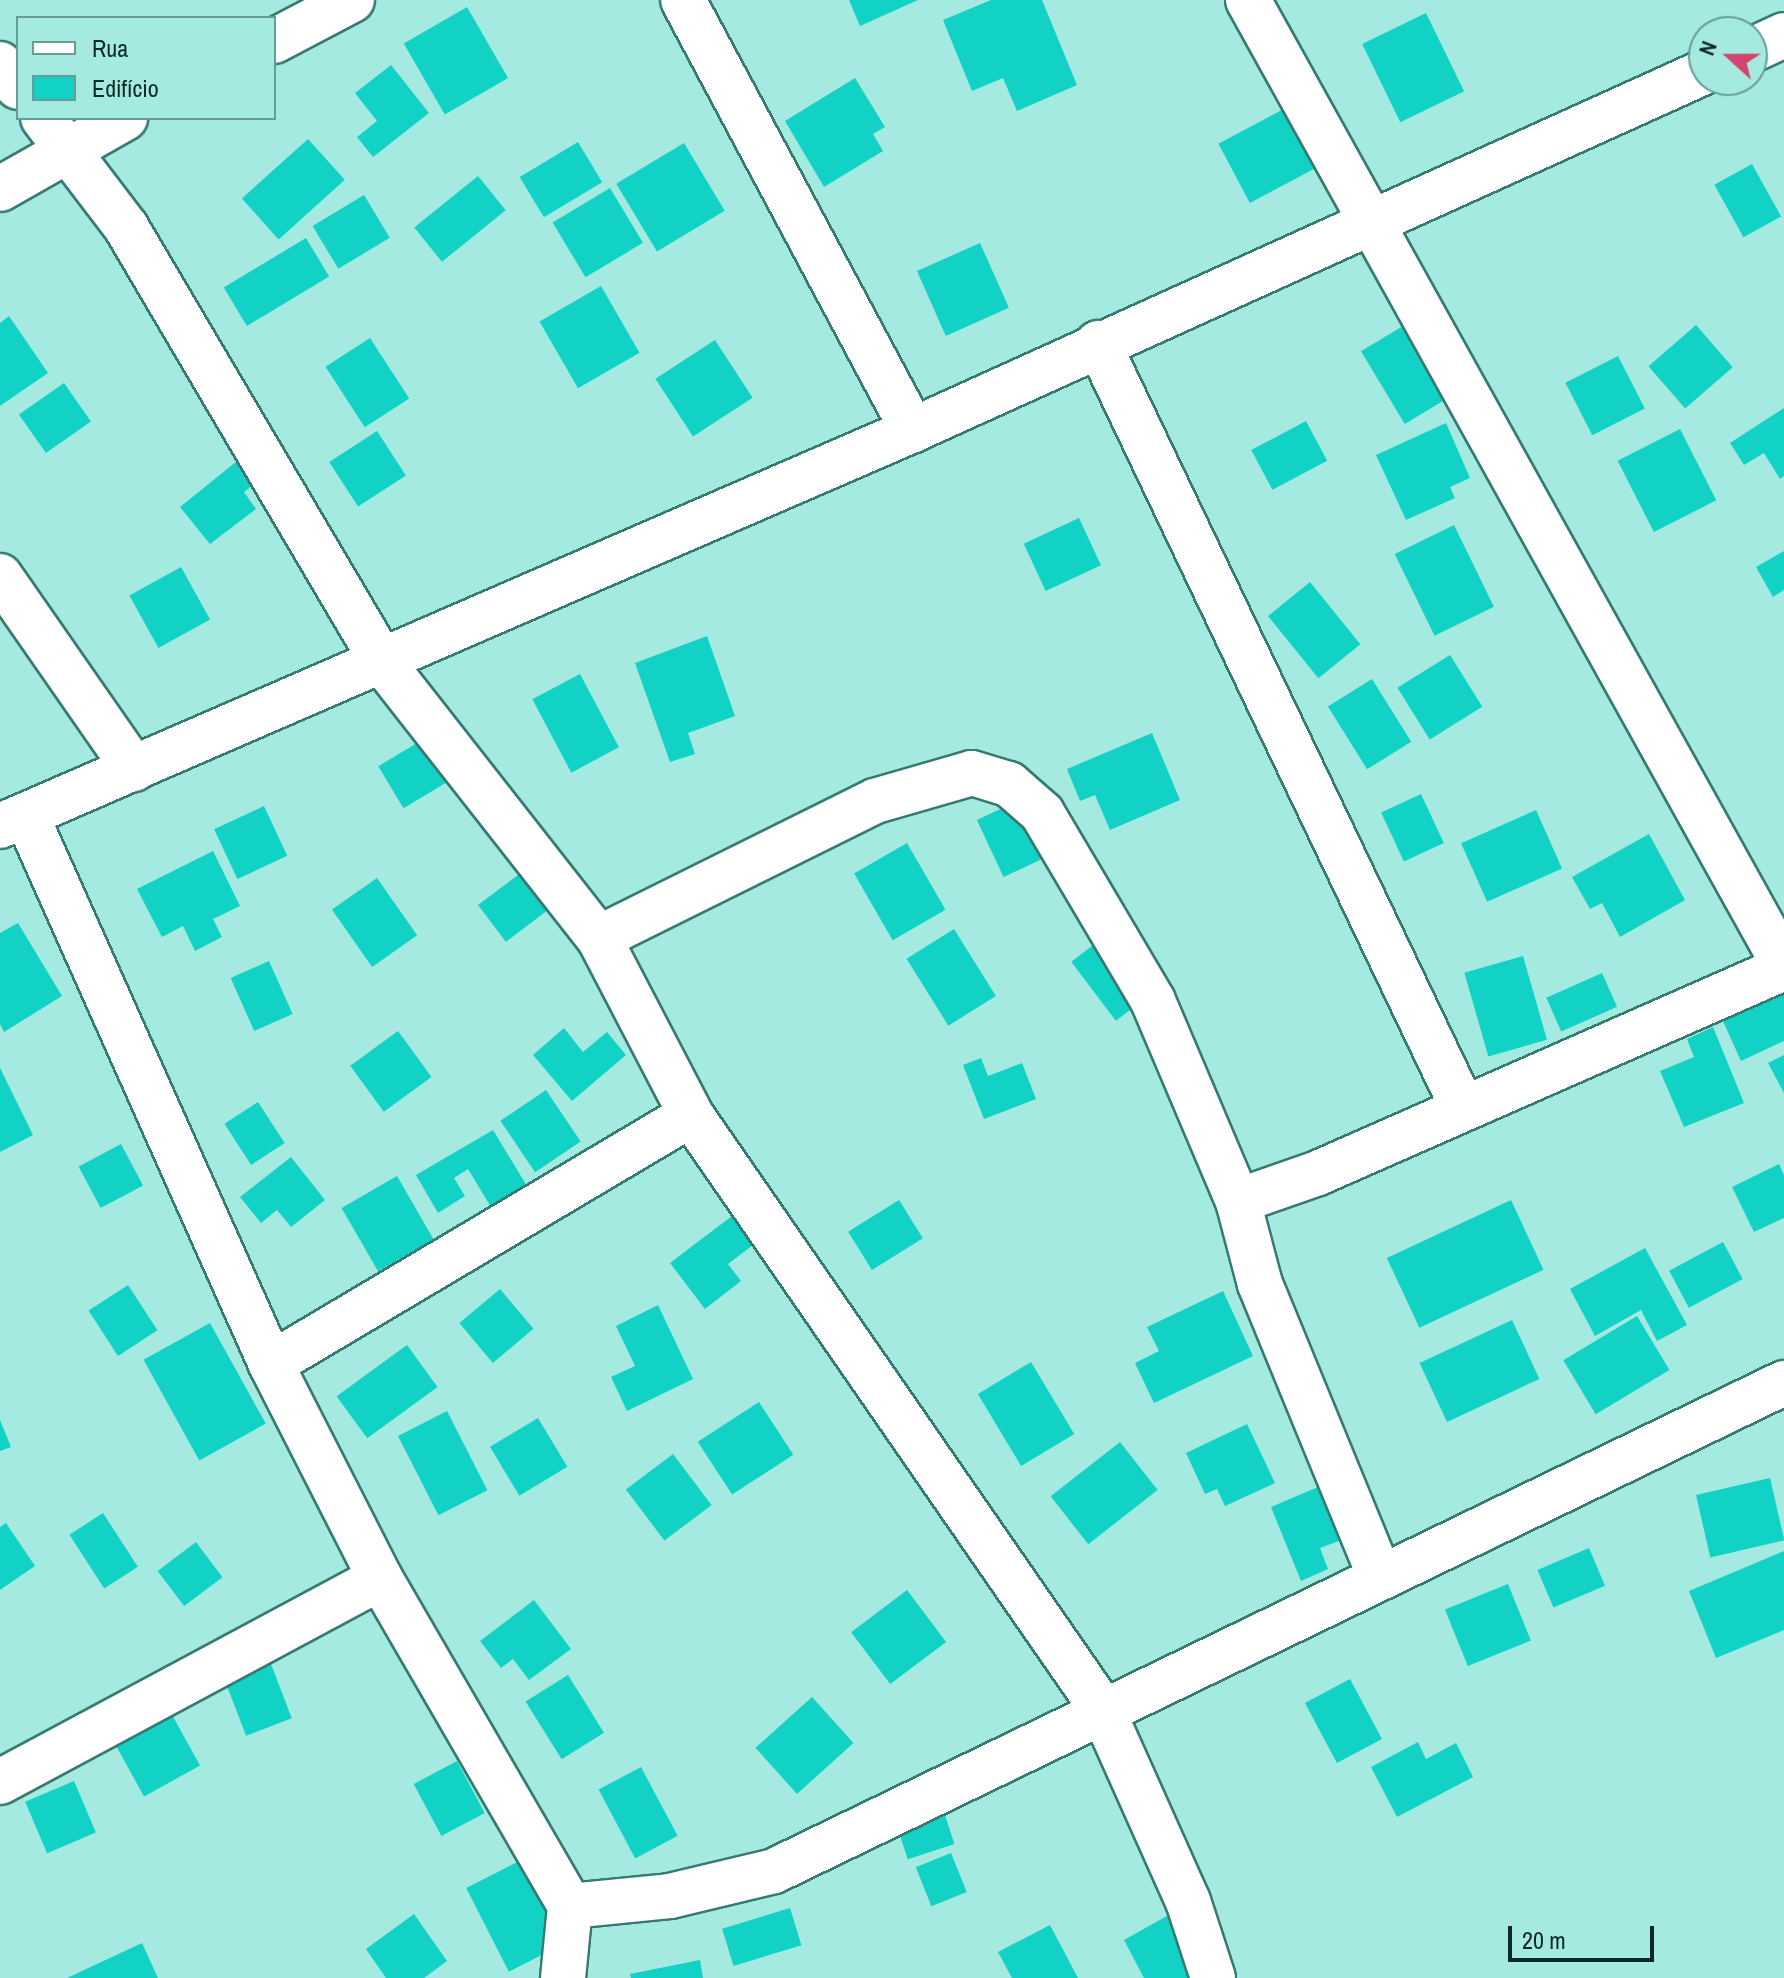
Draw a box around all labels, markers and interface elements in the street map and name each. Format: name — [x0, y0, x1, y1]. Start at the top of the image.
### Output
legend — [16, 16, 276, 120]
north arrow — [1688, 16, 1768, 96]
text: Rua — [92, 32, 128, 64]
text: N — [1691, 37, 1724, 60]
text: Edifício — [92, 72, 159, 104]
scale bar — [1512, 1910, 1658, 1960]
text: 20 m — [1522, 1924, 1566, 1956]

